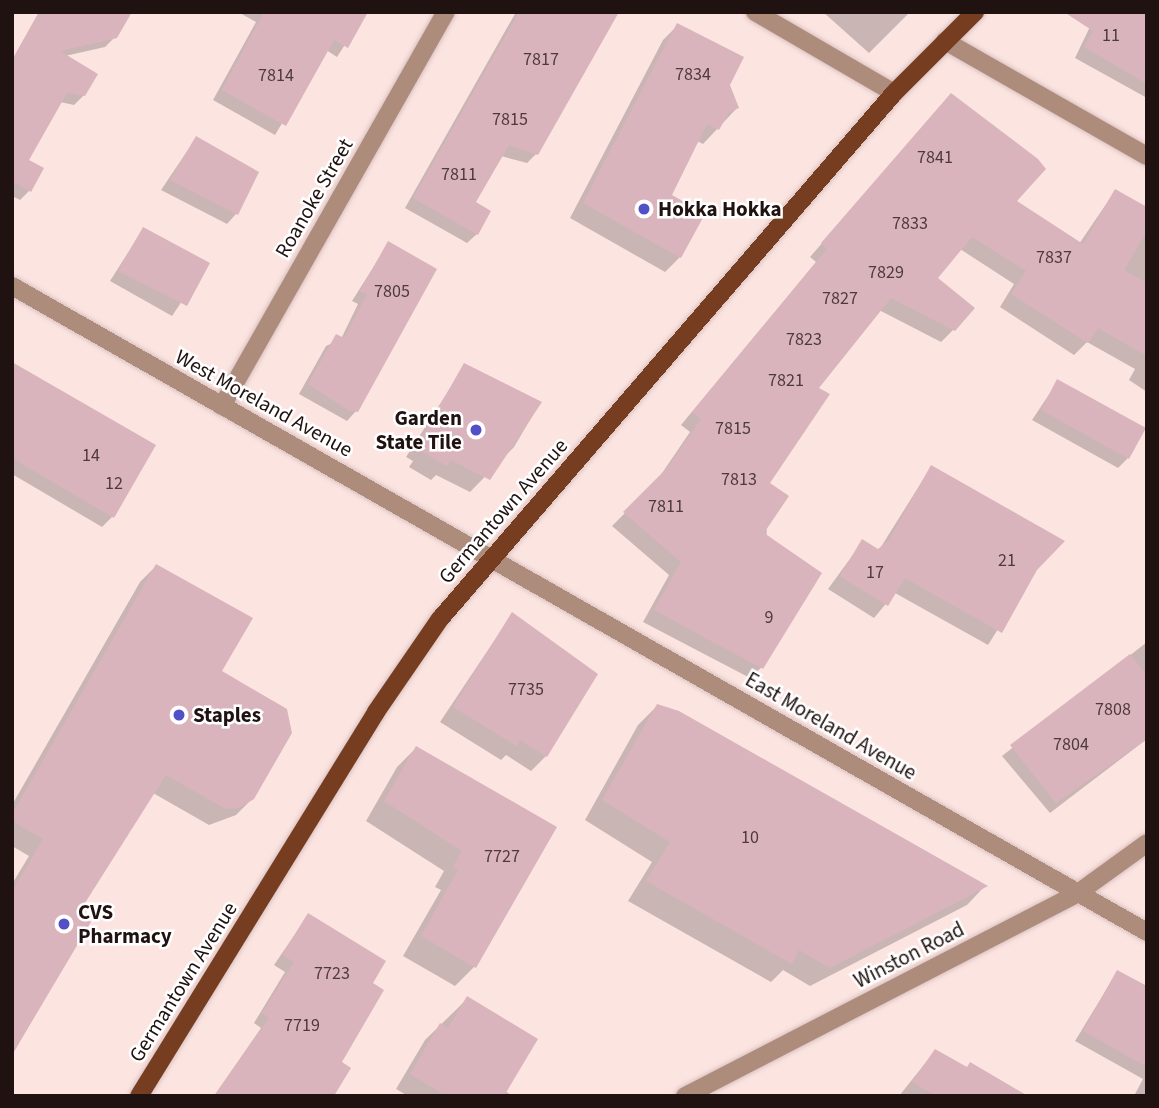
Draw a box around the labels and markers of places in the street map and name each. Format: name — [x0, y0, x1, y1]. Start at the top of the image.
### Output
place label: Hokka Hokka — [658, 196, 782, 222]
marker: Hokka Hokka — [636, 201, 652, 217]
place label: Garden State Tile — [376, 405, 462, 455]
marker: Garden State Tile — [468, 422, 484, 438]
place label: Staples — [193, 702, 261, 728]
marker: Staples — [171, 707, 187, 723]
place label: CVS Pharmacy — [78, 899, 172, 949]
marker: CVS Pharmacy — [56, 916, 72, 932]

